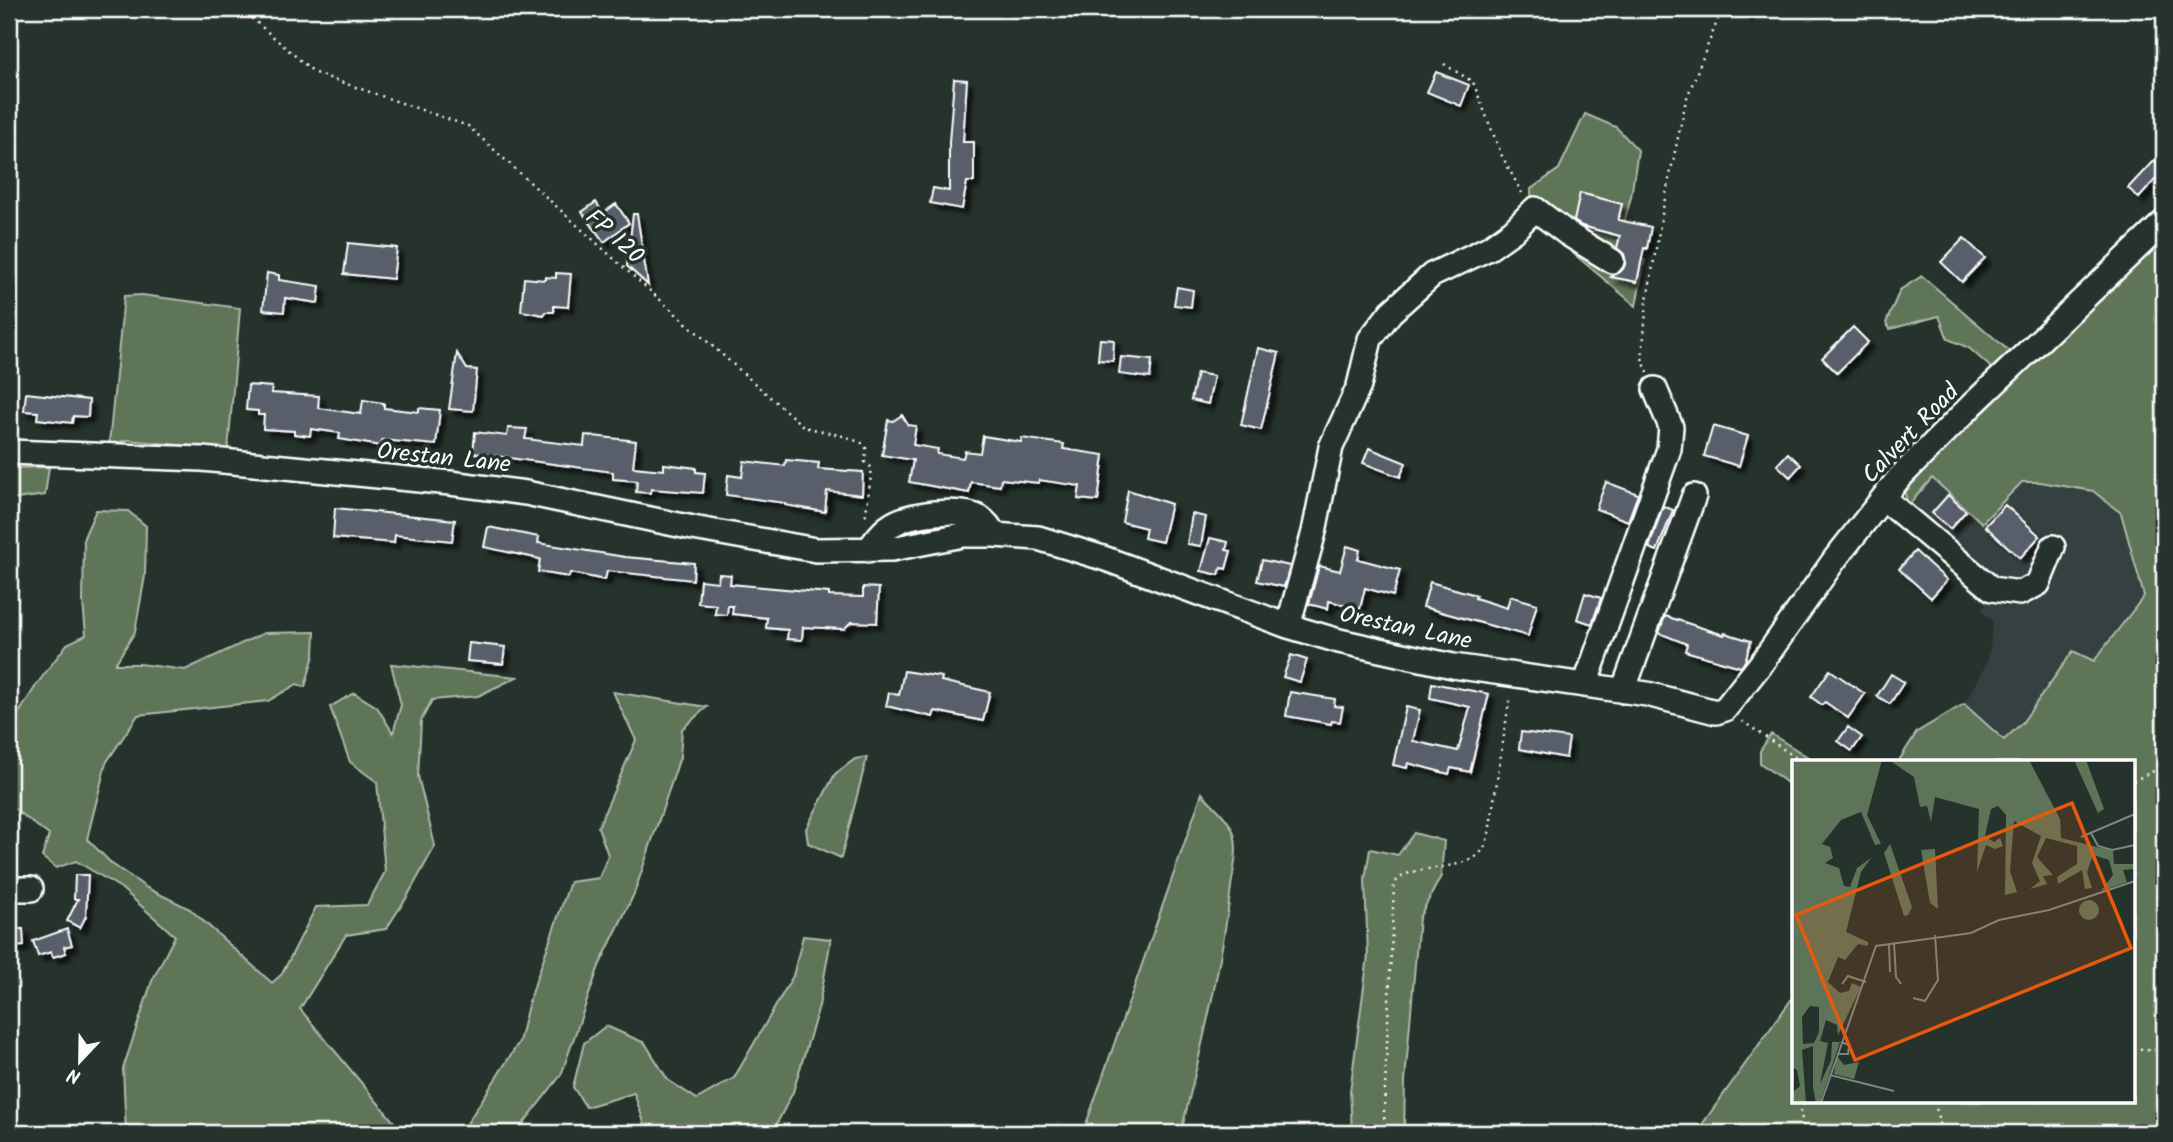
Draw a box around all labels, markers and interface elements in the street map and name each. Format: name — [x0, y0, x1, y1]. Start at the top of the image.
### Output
street label: FP 120 — [575, 200, 653, 275]
street label: Calvert Road — [1853, 374, 1970, 493]
street label: Orestan Lane — [375, 432, 513, 485]
street label: Orestan Lane — [1336, 595, 1476, 662]
inset map — [1792, 760, 2134, 1104]
north arrow — [46, 1026, 116, 1096]
text: N — [63, 1059, 86, 1091]

